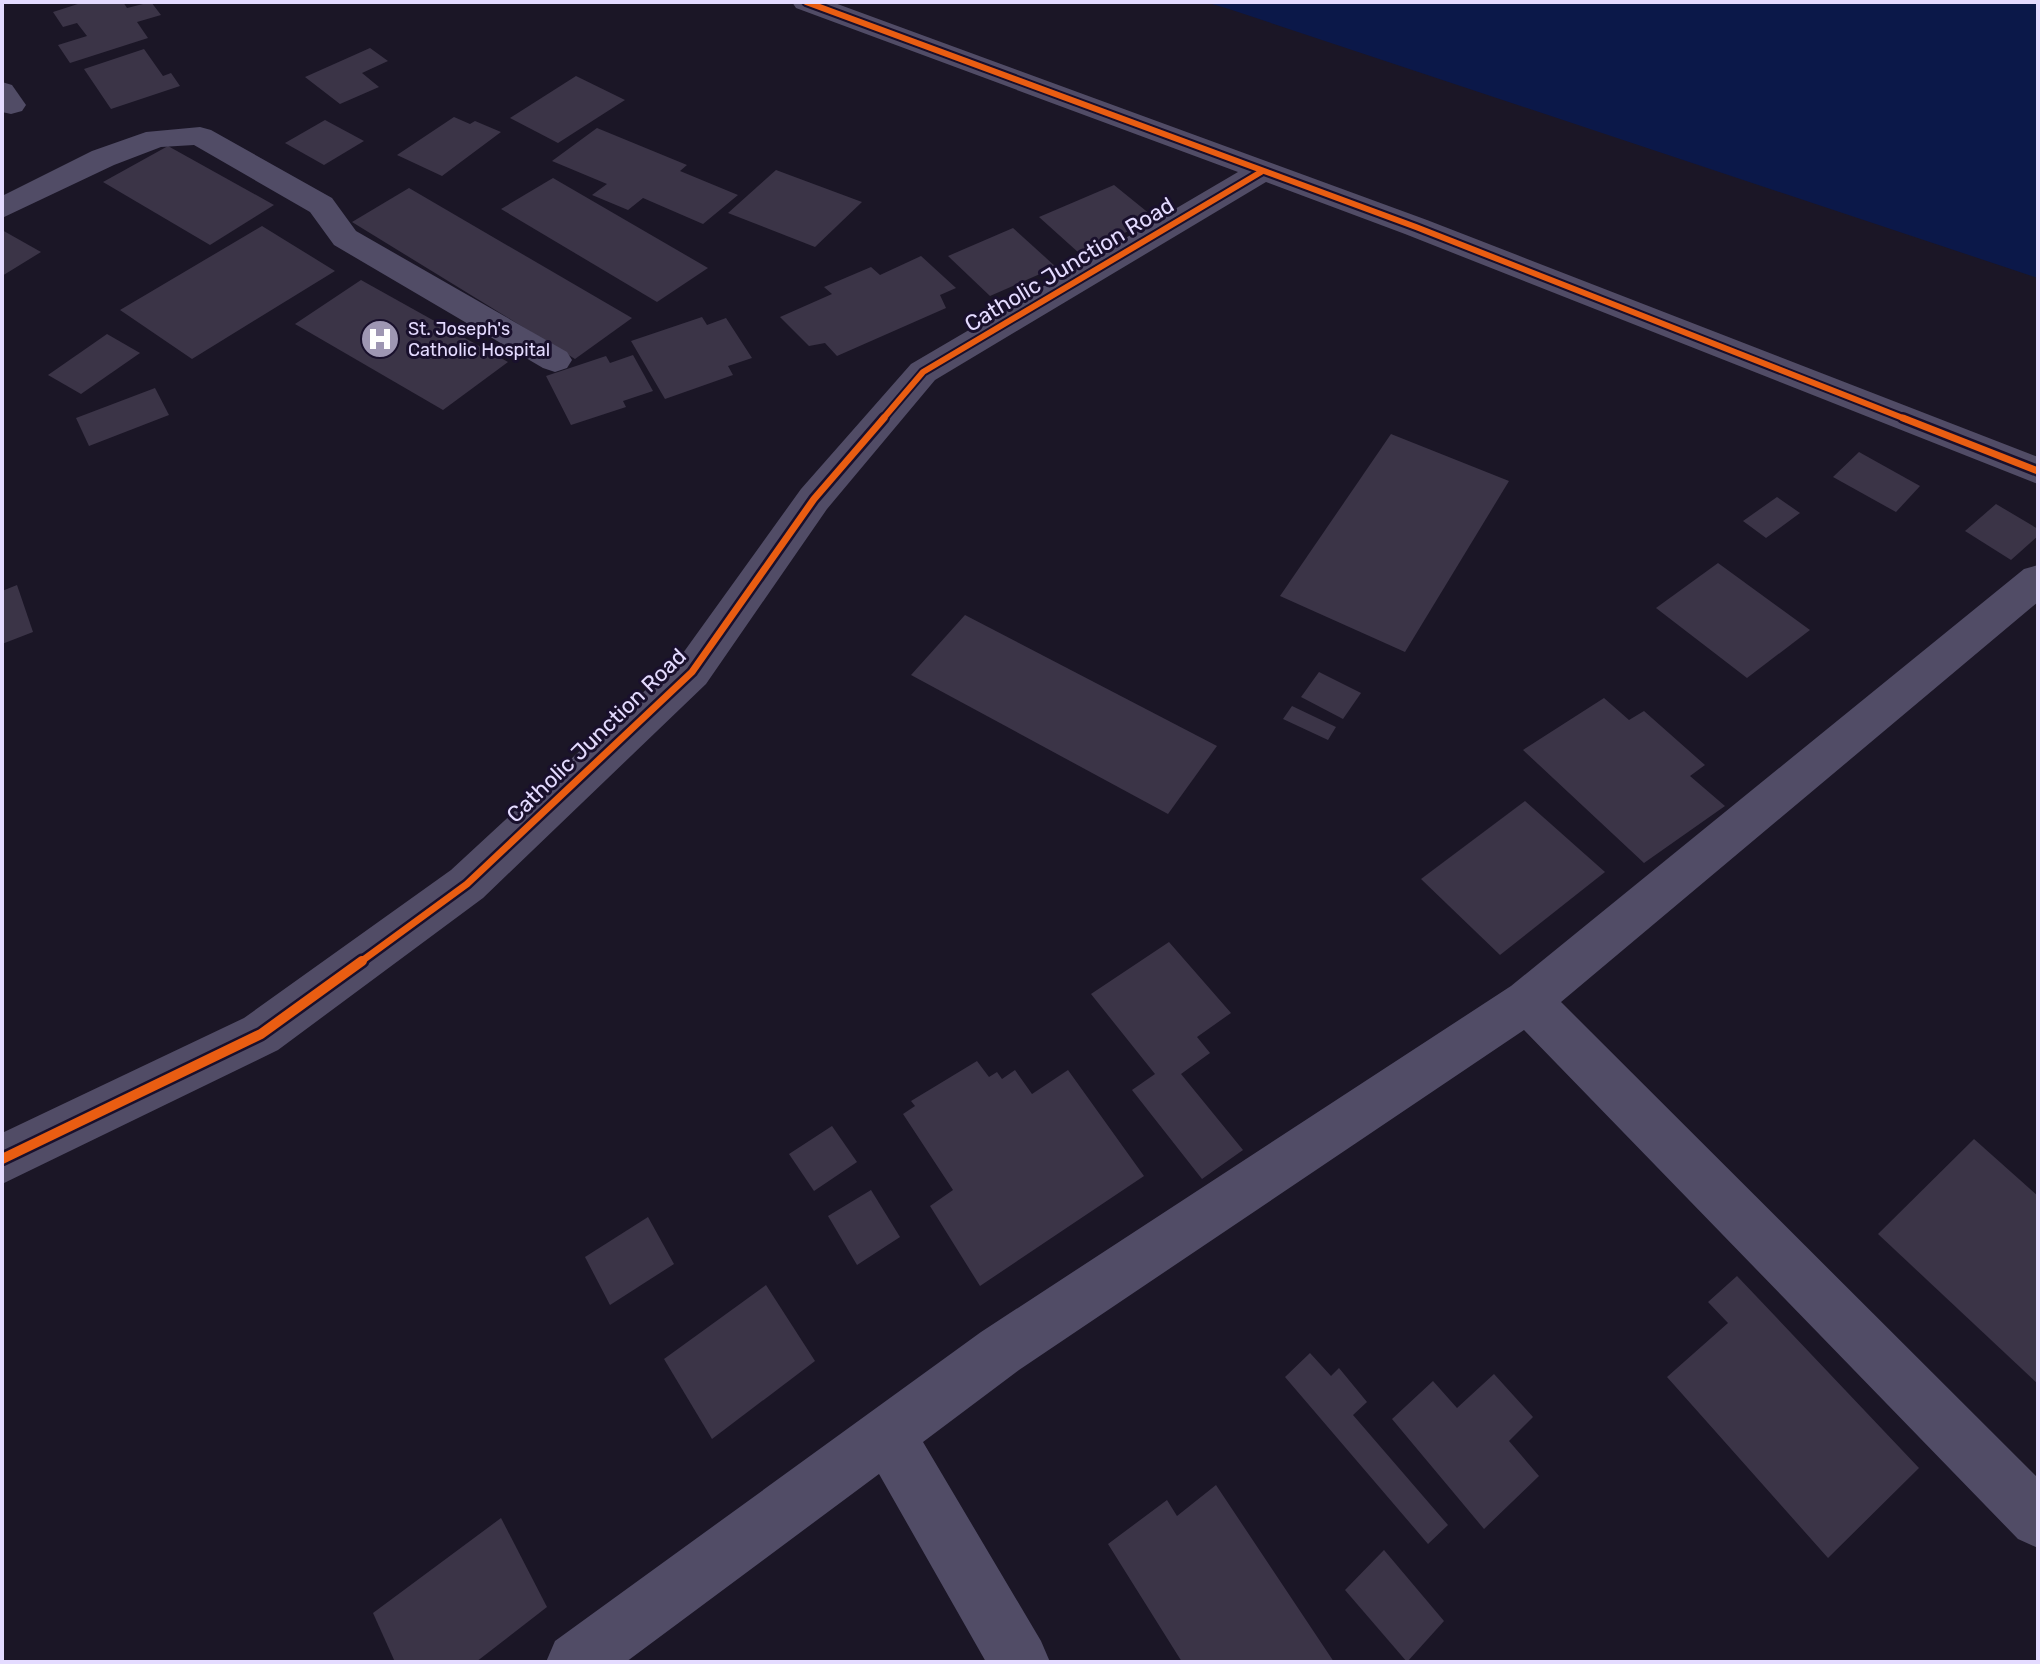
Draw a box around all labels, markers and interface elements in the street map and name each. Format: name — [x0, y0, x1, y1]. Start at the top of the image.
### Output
street label: Catholic Junction Road — [960, 191, 1179, 338]
hospital icon: St. Joseph's Catholic Hospital — [359, 318, 401, 360]
place label: St. Joseph's Catholic Hospital — [408, 318, 550, 361]
street label: Catholic Junction Road — [501, 642, 692, 828]

